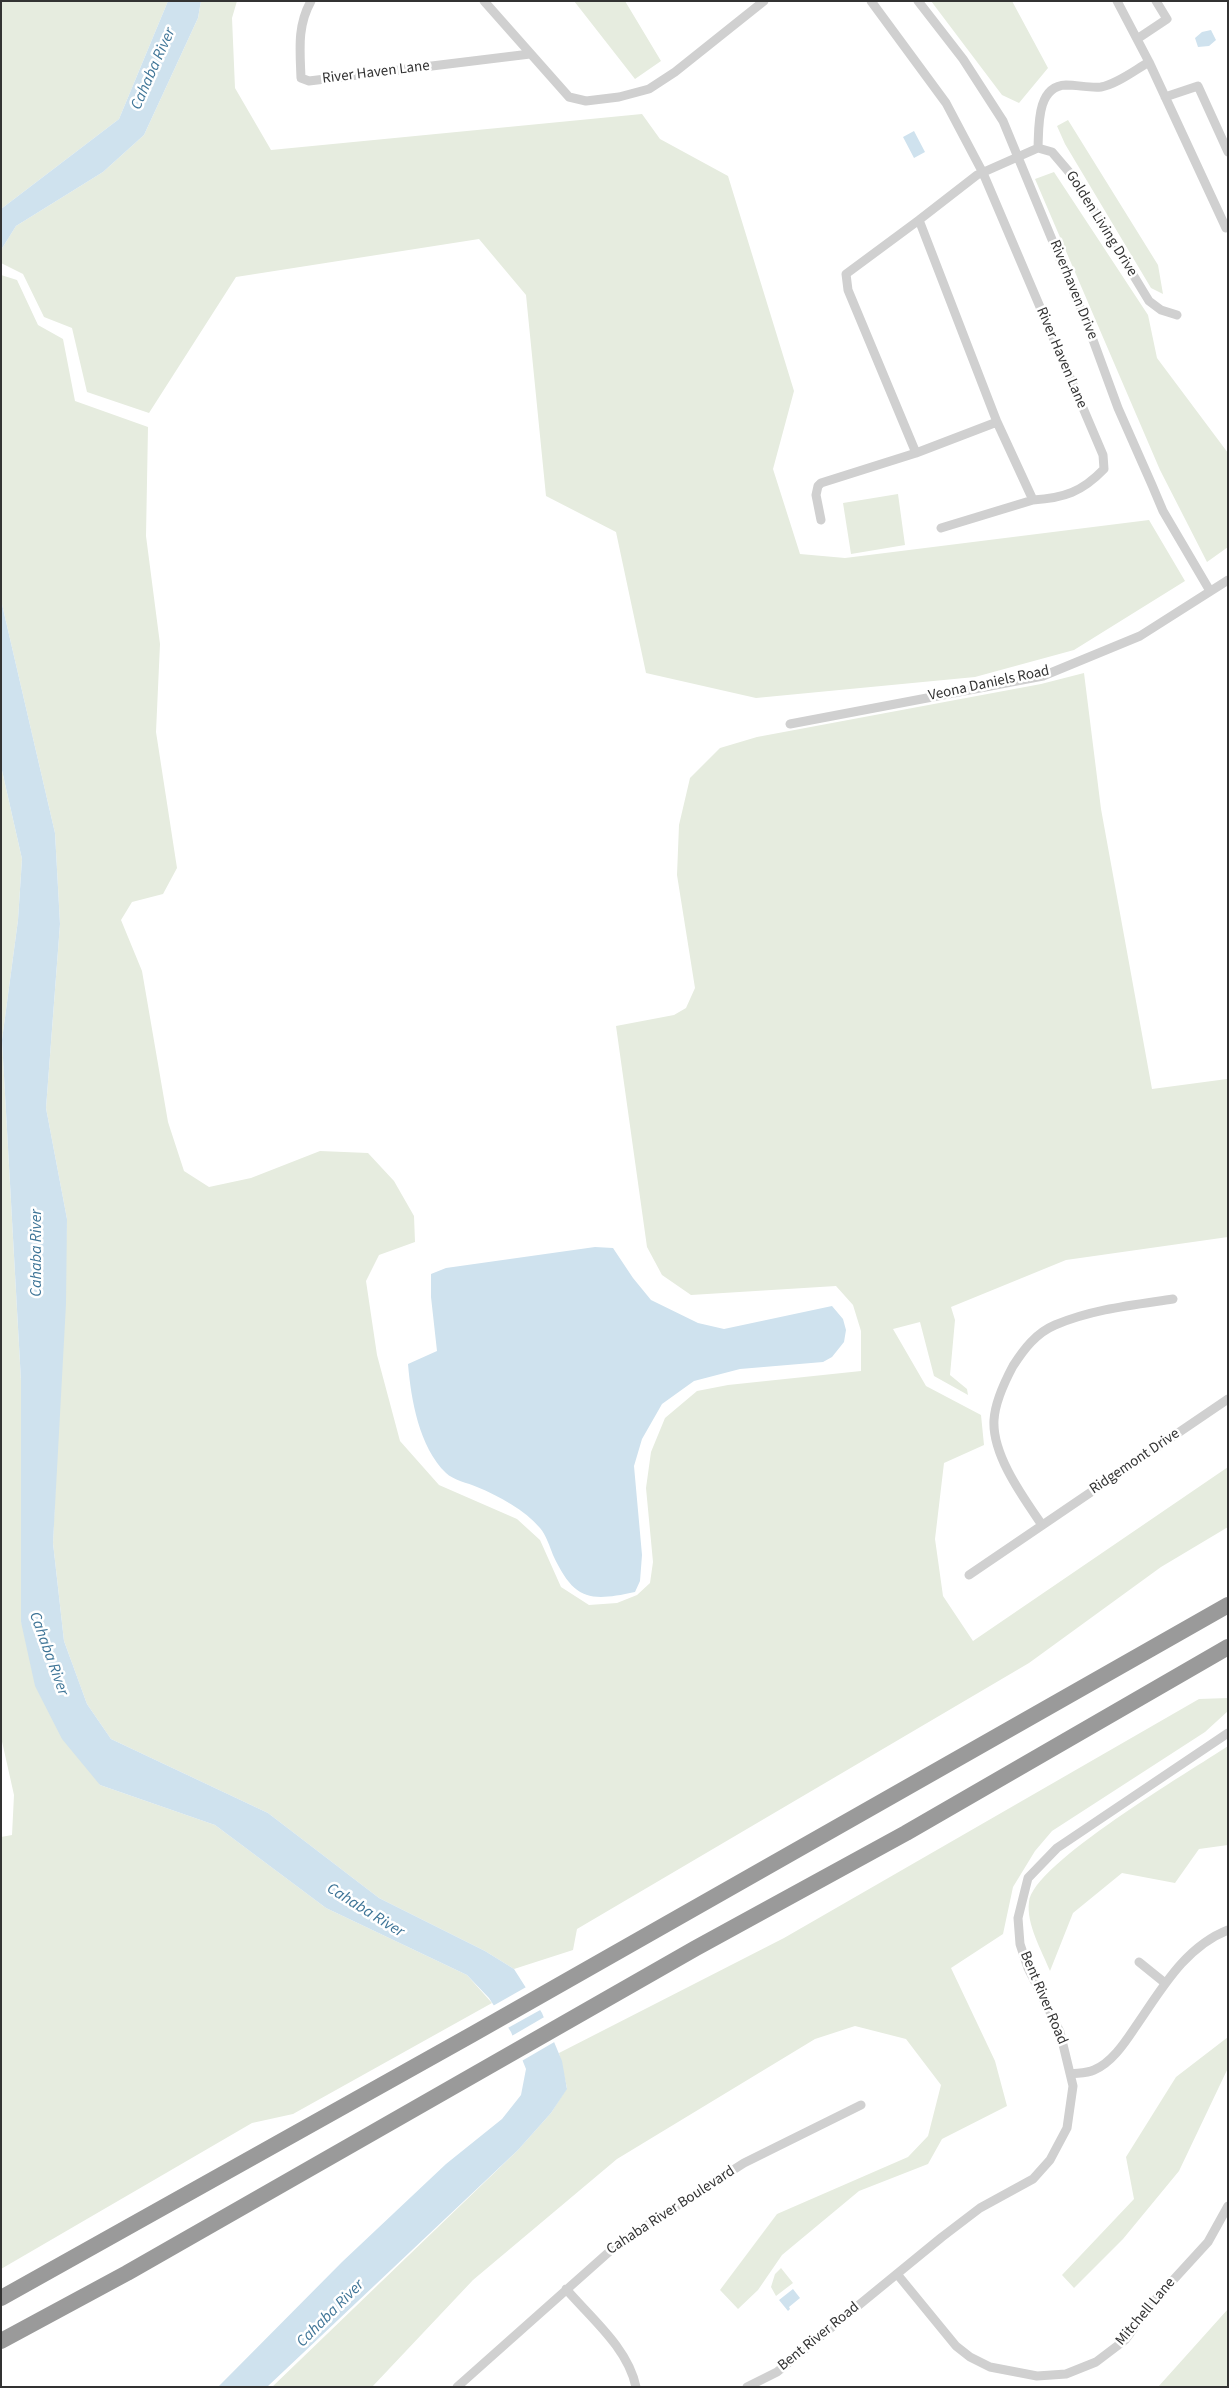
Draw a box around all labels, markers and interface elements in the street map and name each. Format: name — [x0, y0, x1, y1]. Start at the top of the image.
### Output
water label: Cahaba River — [127, 25, 181, 113]
street label: River Haven Lane — [321, 57, 431, 89]
street label: Golden Living Drive — [1061, 168, 1141, 280]
street label: Riverhaven Drive — [1045, 238, 1101, 342]
street label: River Haven Lane — [1032, 305, 1090, 411]
street label: Veona Daniels Road — [927, 662, 1051, 706]
water label: Cahaba River — [27, 1209, 47, 1297]
street label: Ridgemont Drive — [1087, 1425, 1183, 1499]
water label: Cahaba River — [24, 1610, 72, 1698]
water label: Cahaba River — [323, 1880, 407, 1942]
street label: Bent River Road — [1015, 1949, 1071, 2047]
street label: Cahaba River Boulevard — [603, 2163, 739, 2259]
street label: Mitchell Lane — [1112, 2274, 1180, 2350]
water label: Cahaba River — [293, 2276, 369, 2352]
street label: Bent River Road — [775, 2299, 863, 2375]

